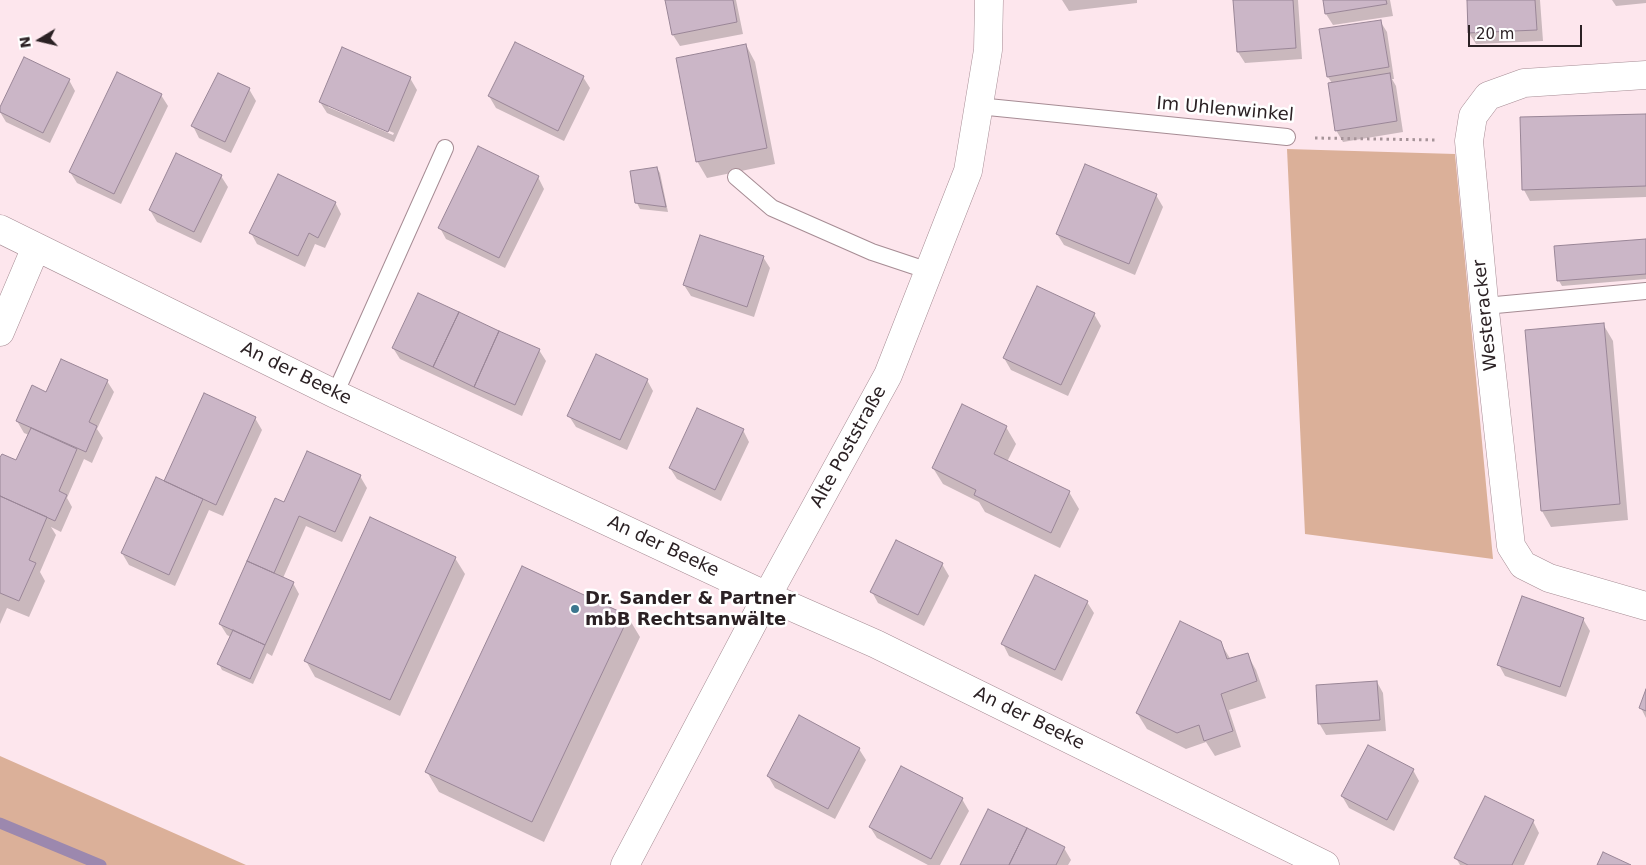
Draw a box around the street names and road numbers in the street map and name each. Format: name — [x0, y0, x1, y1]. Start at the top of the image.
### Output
street label: Im Uhlenwinkel — [1156, 93, 1294, 127]
street label: Westeracker — [1469, 258, 1503, 372]
street label: An der Beeke — [237, 338, 355, 410]
street label: Alte Poststraße — [807, 382, 891, 512]
street label: An der Beeke — [604, 512, 722, 582]
street label: An der Beeke — [970, 683, 1088, 755]

